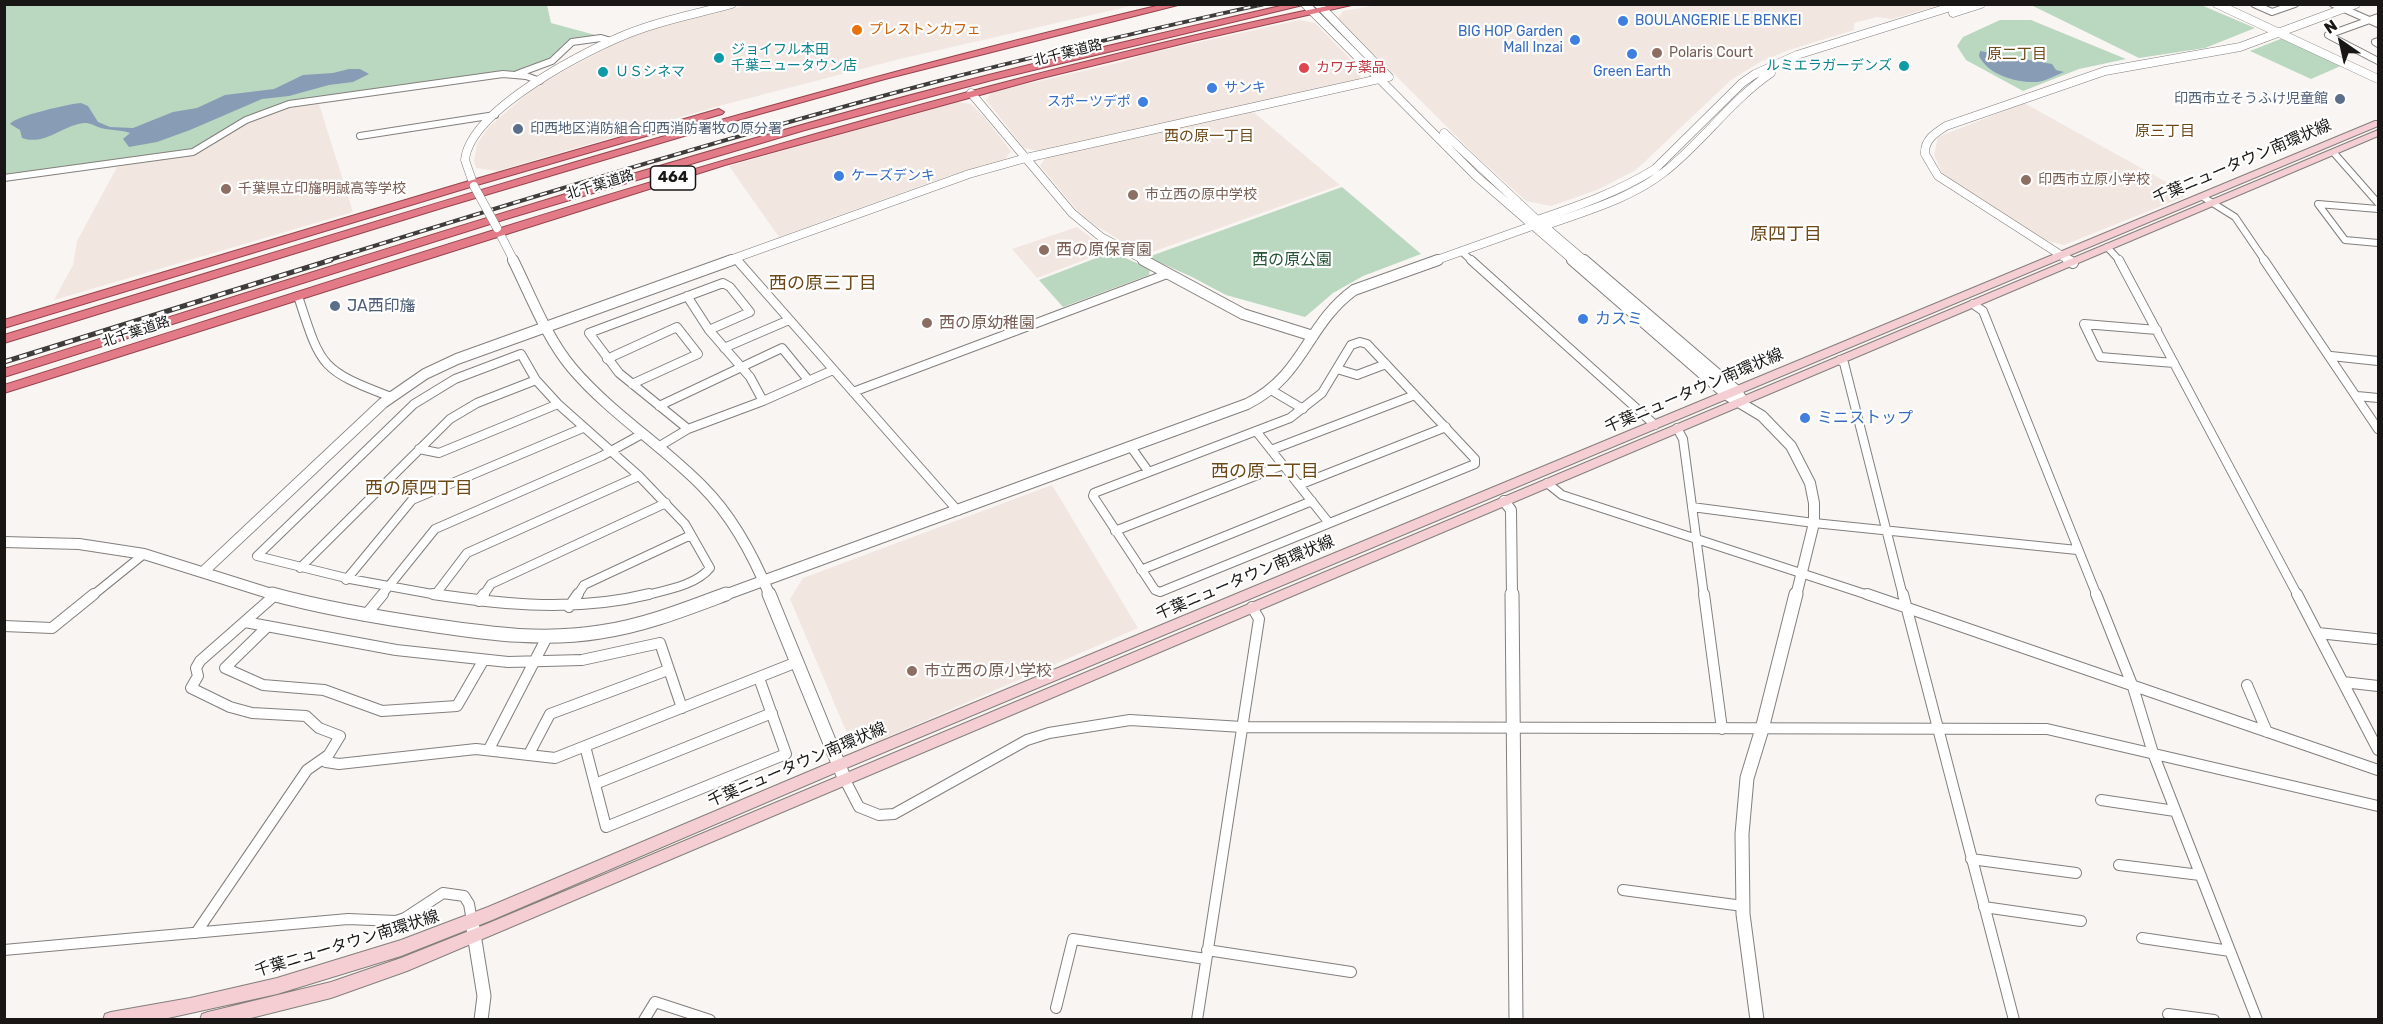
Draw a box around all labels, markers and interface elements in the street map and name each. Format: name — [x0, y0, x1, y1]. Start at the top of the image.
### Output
north arrow — [2311, 12, 2371, 72]
place label: BOULANGERIE LE BENKEI — [1635, 13, 1802, 29]
marker: BOULANGERIE LE BENKEI — [1616, 14, 1630, 28]
text: N — [2321, 16, 2341, 38]
place label: プレストンカフェ — [869, 22, 981, 38]
marker: プレストンカフェ — [850, 23, 864, 37]
place label: BIG HOP Garden Mall Inzai — [1458, 24, 1563, 56]
marker: BIG HOP Garden Mall Inzai — [1568, 33, 1582, 47]
street label: 北千葉道路 — [1032, 36, 1104, 70]
place label: ジョイフル本田 千葉ニュータウン店 — [731, 42, 857, 74]
place label: Polaris Court — [1669, 45, 1753, 61]
marker: Polaris Court — [1650, 46, 1664, 60]
district label: 原二丁目 — [1987, 46, 2047, 64]
marker: Green Earth — [1625, 47, 1639, 61]
marker: ジョイフル本田 千葉ニュータウン店 — [712, 51, 726, 65]
place label: ルミエラガーデンズ — [1766, 58, 1892, 74]
marker: ルミエラガーデンズ — [1897, 59, 1911, 73]
place label: カワチ薬品 — [1316, 60, 1386, 76]
marker: カワチ薬品 — [1297, 61, 1311, 75]
place label: ＵＳシネマ — [615, 64, 685, 80]
place label: Green Earth — [1593, 64, 1671, 80]
marker: ＵＳシネマ — [596, 65, 610, 79]
place label: サンキ — [1224, 80, 1266, 96]
marker: サンキ — [1205, 81, 1219, 95]
place label: 印西市立そうふけ児童館 — [2174, 91, 2328, 107]
marker: 印西市立そうふけ児童館 — [2333, 92, 2347, 106]
place label: スポーツデポ — [1047, 94, 1131, 110]
marker: スポーツデポ — [1136, 95, 1150, 109]
street label: 千葉ニュータウン南環状線 — [2150, 116, 2334, 208]
place label: 印西地区消防組合印西消防署牧の原分署 — [530, 121, 782, 137]
marker: 印西地区消防組合印西消防署牧の原分署 — [511, 122, 525, 136]
district label: 原三丁目 — [2135, 123, 2195, 141]
district label: 西の原一丁目 — [1164, 128, 1254, 146]
road number: 464 — [650, 166, 696, 190]
street label: 北千葉道路 — [564, 167, 636, 203]
place label: ケーズデンキ — [851, 168, 935, 184]
marker: ケーズデンキ — [832, 169, 846, 183]
place label: 印西市立原小学校 — [2038, 172, 2150, 188]
marker: 印西市立原小学校 — [2019, 173, 2033, 187]
place label: 千葉県立印旛明誠高等学校 — [238, 181, 406, 197]
marker: 千葉県立印旛明誠高等学校 — [219, 182, 233, 196]
place label: 市立西の原中学校 — [1145, 187, 1257, 203]
marker: 市立西の原中学校 — [1126, 188, 1140, 202]
district label: 原四丁目 — [1750, 224, 1822, 246]
place label: 西の原保育園 — [1056, 240, 1152, 260]
marker: 西の原保育園 — [1037, 243, 1051, 257]
park label: 西の原公園 — [1252, 250, 1332, 270]
district label: 西の原三丁目 — [769, 273, 877, 295]
place label: JA西印旛 — [347, 296, 416, 316]
marker: JA西印旛 — [328, 299, 342, 313]
place label: カスミ — [1595, 309, 1643, 329]
marker: カスミ — [1576, 312, 1590, 326]
street label: 北千葉道路 — [100, 313, 172, 351]
place label: 西の原幼稚園 — [939, 313, 1035, 333]
marker: 西の原幼稚園 — [920, 316, 934, 330]
street label: 千葉ニュータウン南環状線 — [1602, 345, 1786, 437]
place label: ミニストップ — [1817, 408, 1913, 428]
marker: ミニストップ — [1798, 411, 1812, 425]
district label: 西の原二丁目 — [1211, 461, 1319, 483]
district label: 西の原四丁目 — [365, 478, 473, 500]
street label: 千葉ニュータウン南環状線 — [1153, 532, 1337, 624]
place label: 市立西の原小学校 — [924, 661, 1052, 681]
marker: 市立西の原小学校 — [905, 664, 919, 678]
street label: 千葉ニュータウン南環状線 — [705, 719, 889, 811]
street label: 千葉ニュータウン南環状線 — [252, 907, 442, 981]

